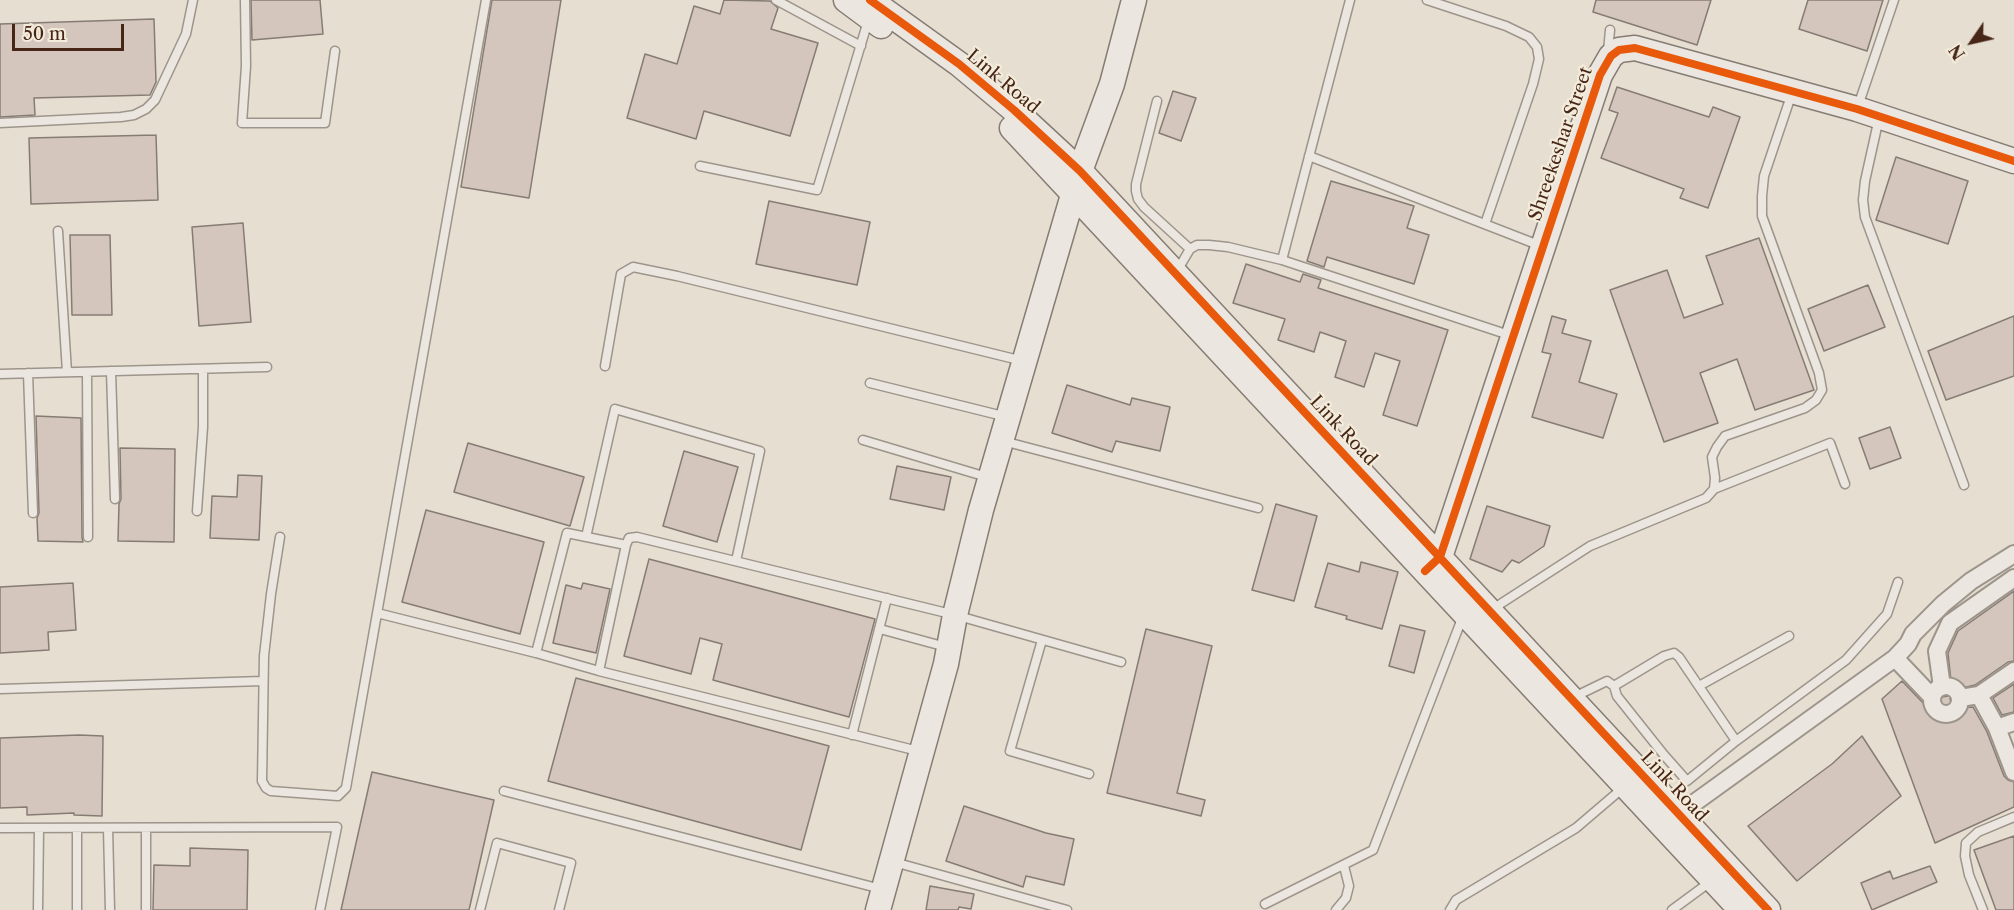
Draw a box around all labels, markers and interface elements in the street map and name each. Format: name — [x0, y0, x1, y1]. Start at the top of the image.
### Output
scale bar — [15, 12, 128, 50]
north arrow — [1942, 12, 2002, 72]
text: 50 m — [23, 23, 66, 45]
text: N — [1945, 41, 1969, 63]
street label: Link Road — [962, 45, 1044, 119]
street label: Shreekeshar Street — [1525, 64, 1597, 224]
street label: Link Road — [1305, 391, 1381, 471]
street label: Link Road — [1636, 747, 1712, 827]

